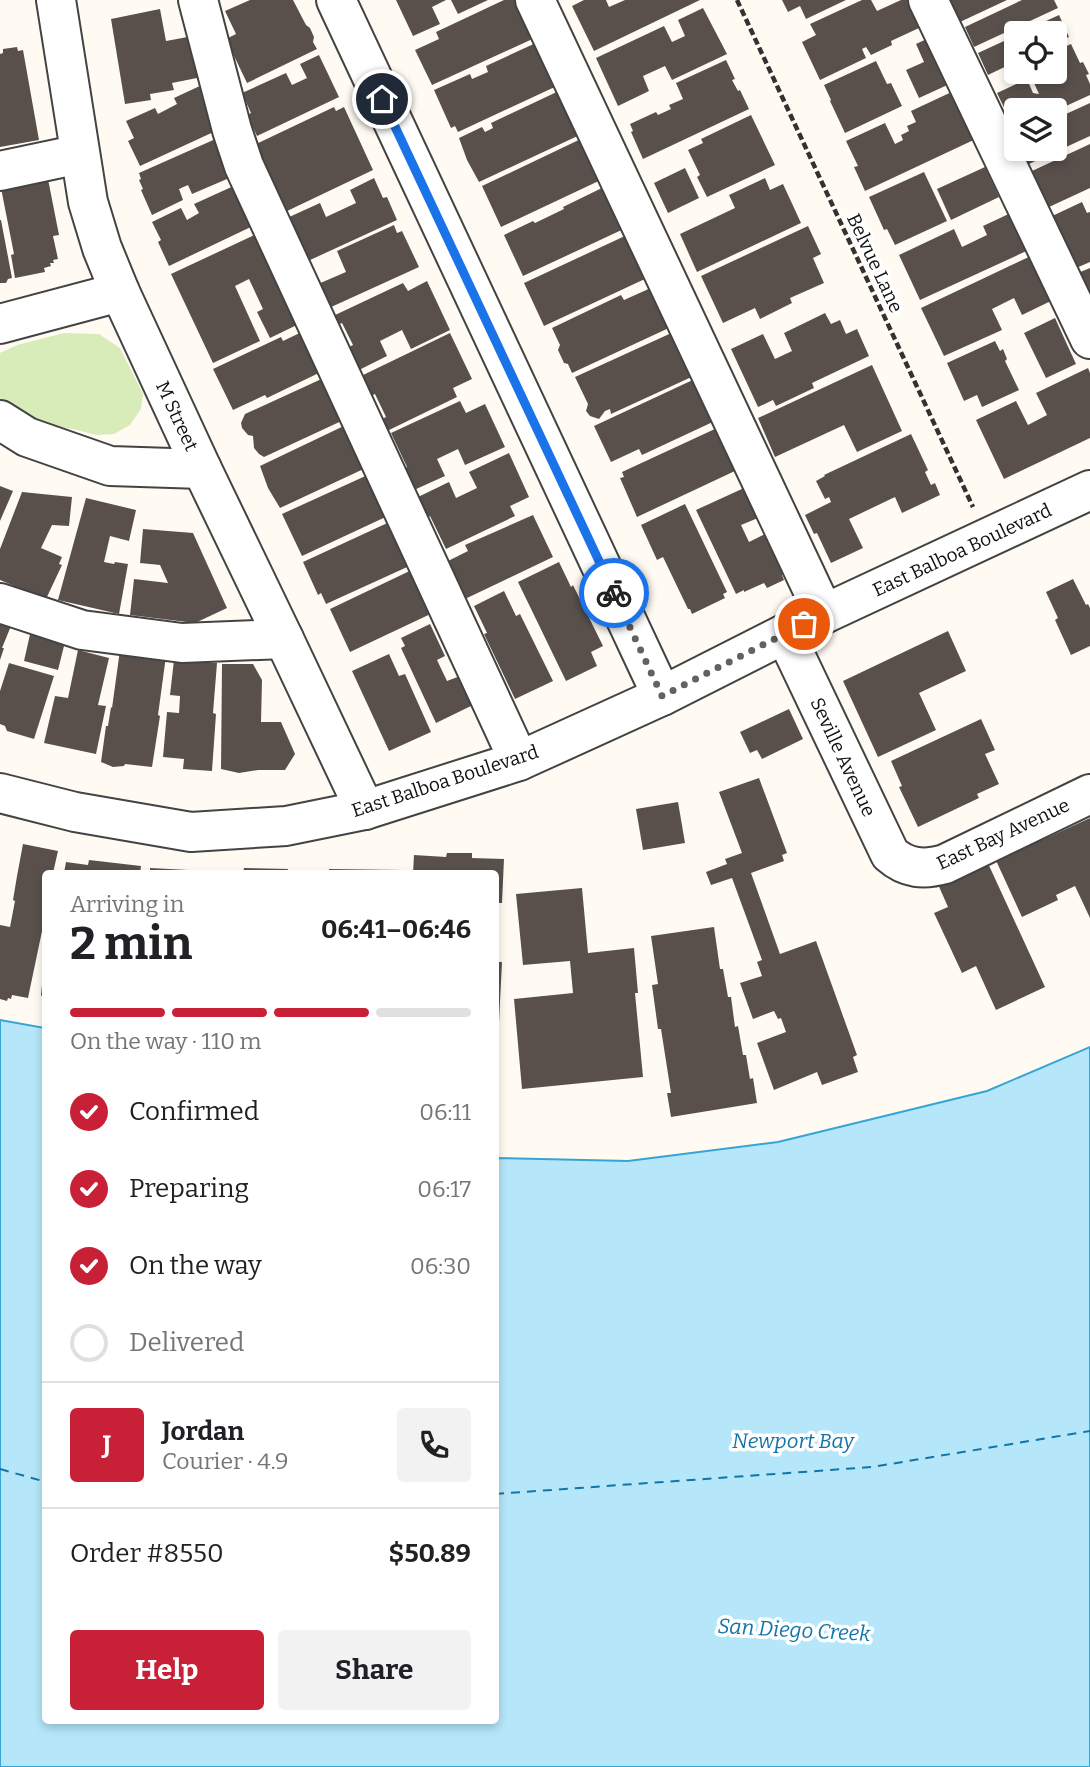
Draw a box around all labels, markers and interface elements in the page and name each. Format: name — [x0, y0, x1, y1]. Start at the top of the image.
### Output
map controls — [1004, 21, 1067, 161]
button: locate — [1004, 21, 1067, 84]
pin — [352, 69, 412, 129]
icon: home — [363, 80, 401, 118]
button: layers — [1004, 98, 1067, 161]
street label: Belvue Lane — [842, 210, 908, 316]
street label: M Street — [151, 377, 203, 455]
street label: East Balboa Boulevard — [869, 498, 1055, 602]
courier — [579, 558, 649, 628]
icon: bike — [595, 574, 633, 612]
pin — [774, 594, 834, 654]
icon: bag — [785, 605, 823, 643]
street label: Seville Avenue — [805, 694, 881, 820]
street label: East Balboa Boulevard — [349, 740, 541, 822]
street label: East Bay Avenue — [933, 793, 1073, 875]
text: Arriving in — [70, 890, 184, 918]
text: 06:41–06:46 — [321, 914, 471, 945]
text: 2 min — [70, 916, 192, 971]
text: On the way · 110 m — [70, 1027, 262, 1055]
icon: check — [70, 1093, 108, 1131]
text: Confirmed — [129, 1096, 259, 1127]
text: 06:11 — [419, 1098, 471, 1126]
icon: check — [70, 1170, 108, 1208]
text: Preparing — [129, 1173, 249, 1204]
text: 06:17 — [417, 1175, 471, 1203]
icon: check — [70, 1247, 108, 1285]
text: On the way — [129, 1250, 262, 1281]
text: 06:30 — [410, 1252, 471, 1280]
text: Delivered — [129, 1327, 244, 1358]
button: phone — [397, 1408, 471, 1482]
text: Jordan — [162, 1416, 244, 1447]
water label: Newport Bay — [732, 1428, 855, 1454]
text: J — [103, 1430, 111, 1461]
text: Courier · 4.9 — [162, 1447, 289, 1475]
text: Order #8550 — [70, 1538, 224, 1569]
text: $50.89 — [389, 1538, 471, 1569]
water label: San Diego Creek — [717, 1613, 872, 1647]
button: Help — [70, 1630, 264, 1710]
button: Share — [278, 1630, 471, 1710]

